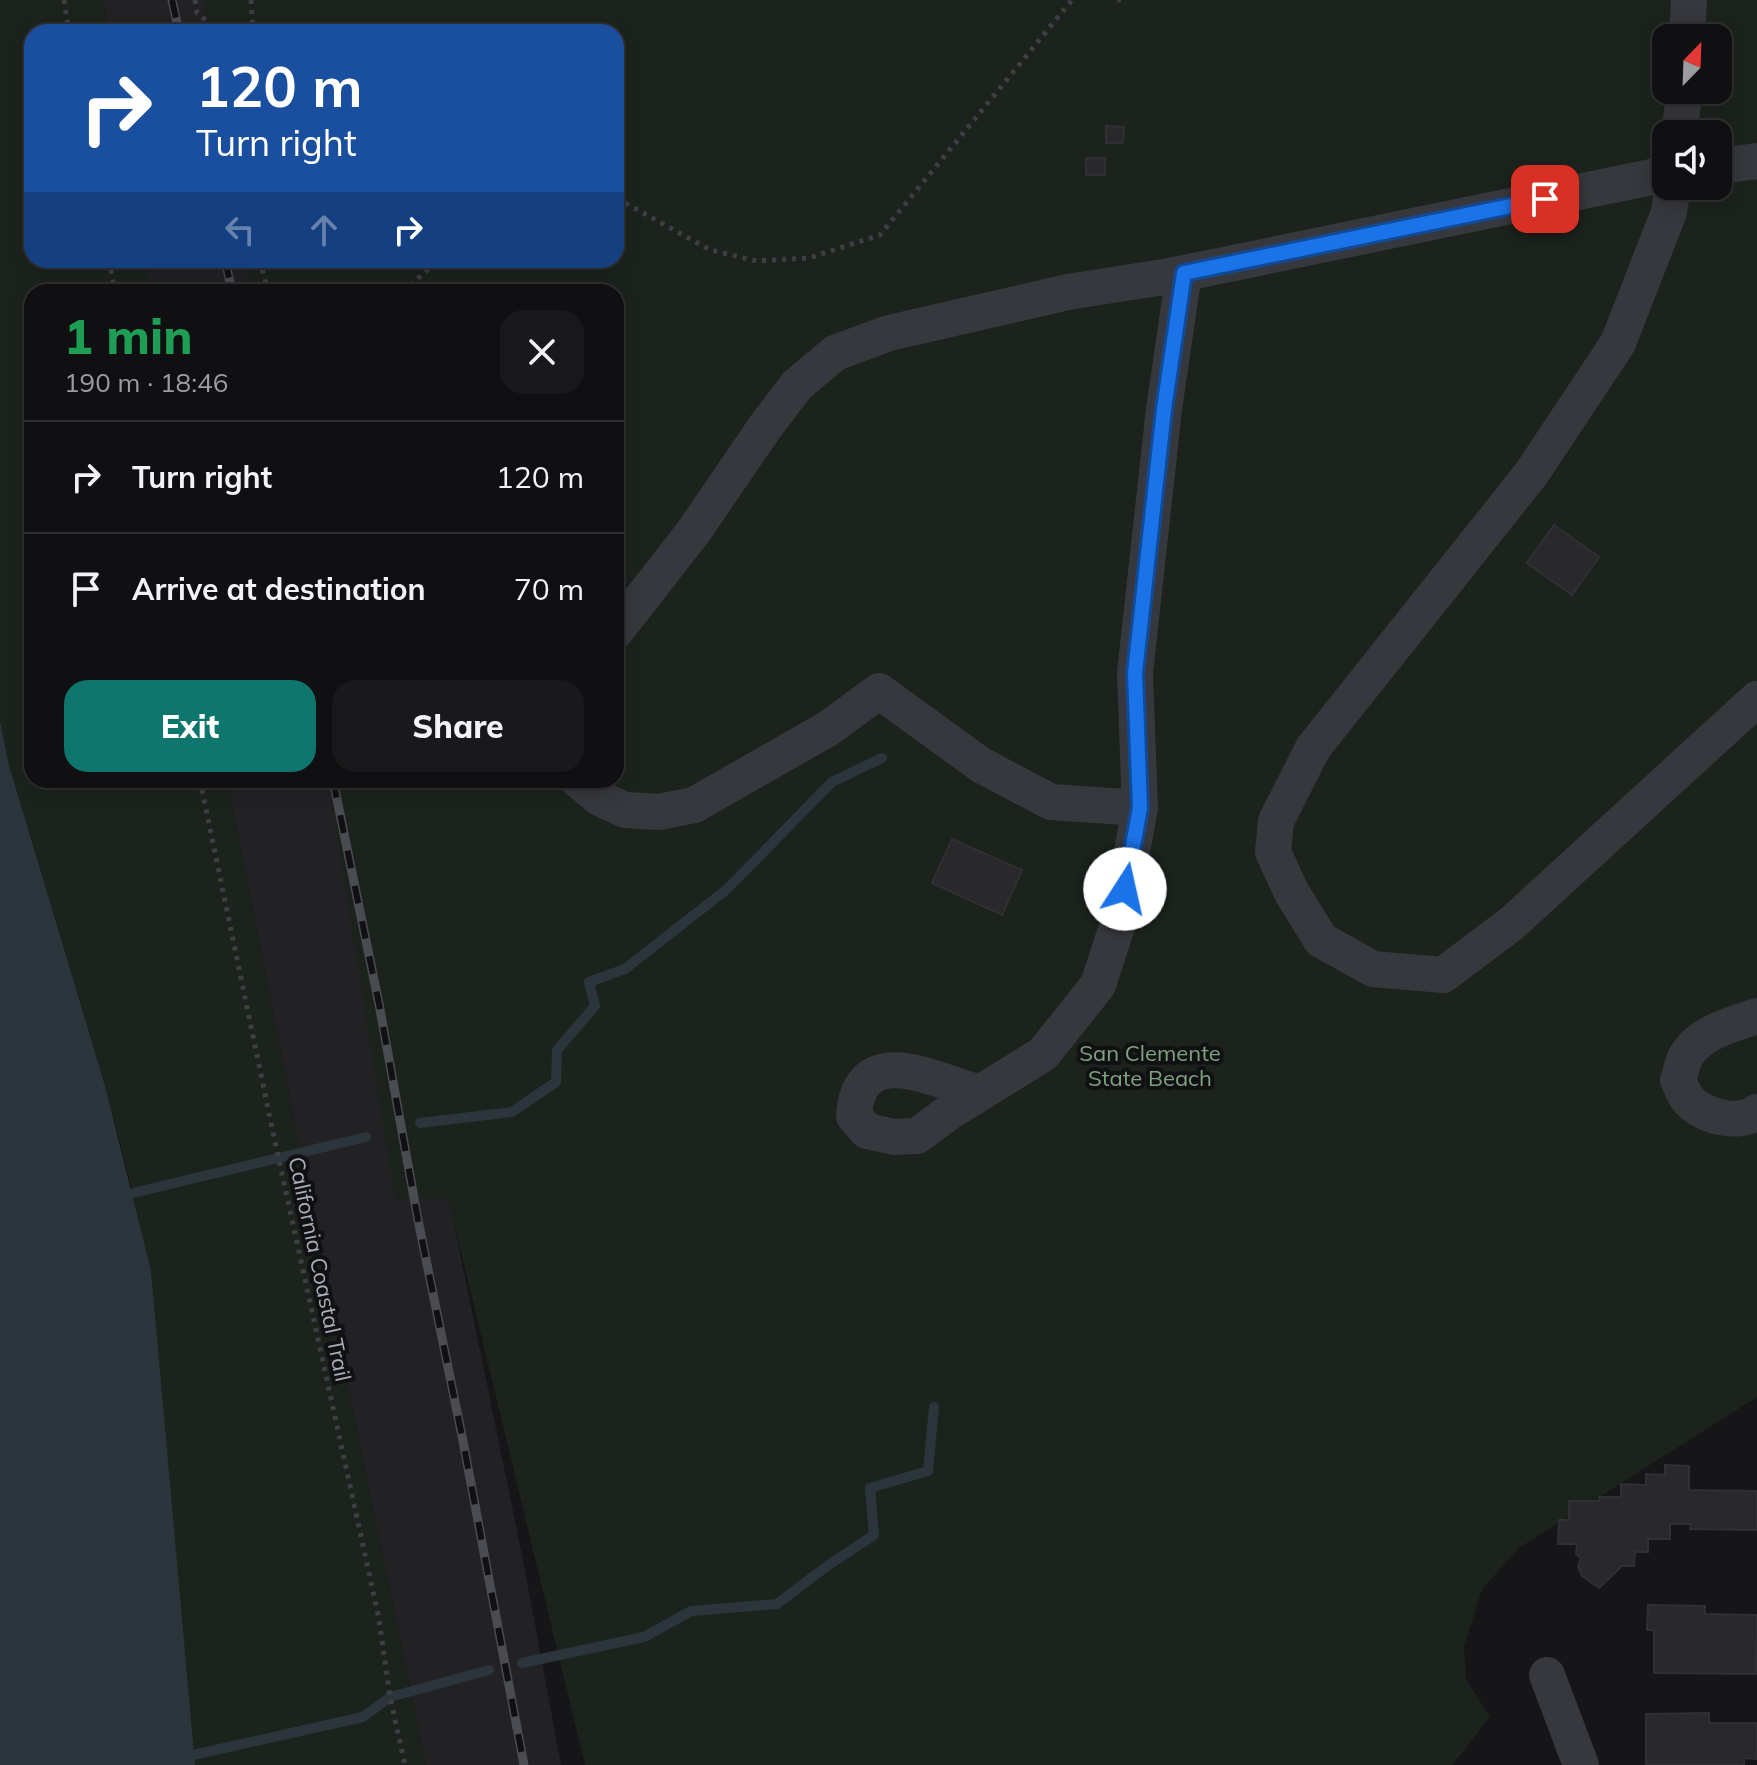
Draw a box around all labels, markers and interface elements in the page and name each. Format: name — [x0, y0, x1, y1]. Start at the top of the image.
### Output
north arrow — [1652, 24, 1732, 104]
map controls — [1652, 24, 1732, 200]
text: 120 m — [196, 51, 363, 121]
icon: right — [64, 56, 168, 160]
text: Turn right — [196, 120, 357, 165]
button: sound — [1652, 120, 1732, 200]
pin — [1511, 165, 1579, 233]
icon: arrive — [1523, 177, 1567, 221]
icon: left — [218, 208, 262, 252]
icon: ahead — [302, 208, 346, 252]
icon: right — [386, 208, 430, 252]
text: 1 min — [64, 306, 193, 366]
button: close — [500, 310, 584, 394]
text: 190 m · 18:46 — [64, 366, 228, 399]
icon: right — [64, 455, 108, 499]
text: Turn right — [132, 458, 272, 496]
text: 120 m — [496, 458, 584, 496]
icon: arrive — [64, 567, 108, 611]
text: Arrive at destination — [132, 570, 426, 608]
text: 70 m — [514, 570, 584, 608]
button: Exit — [64, 680, 316, 772]
button: Share — [332, 680, 584, 772]
position arrow — [1083, 847, 1167, 931]
park label: San Clemente State Beach — [1079, 1039, 1221, 1092]
street label: California Coastal Trail — [283, 1154, 357, 1384]

